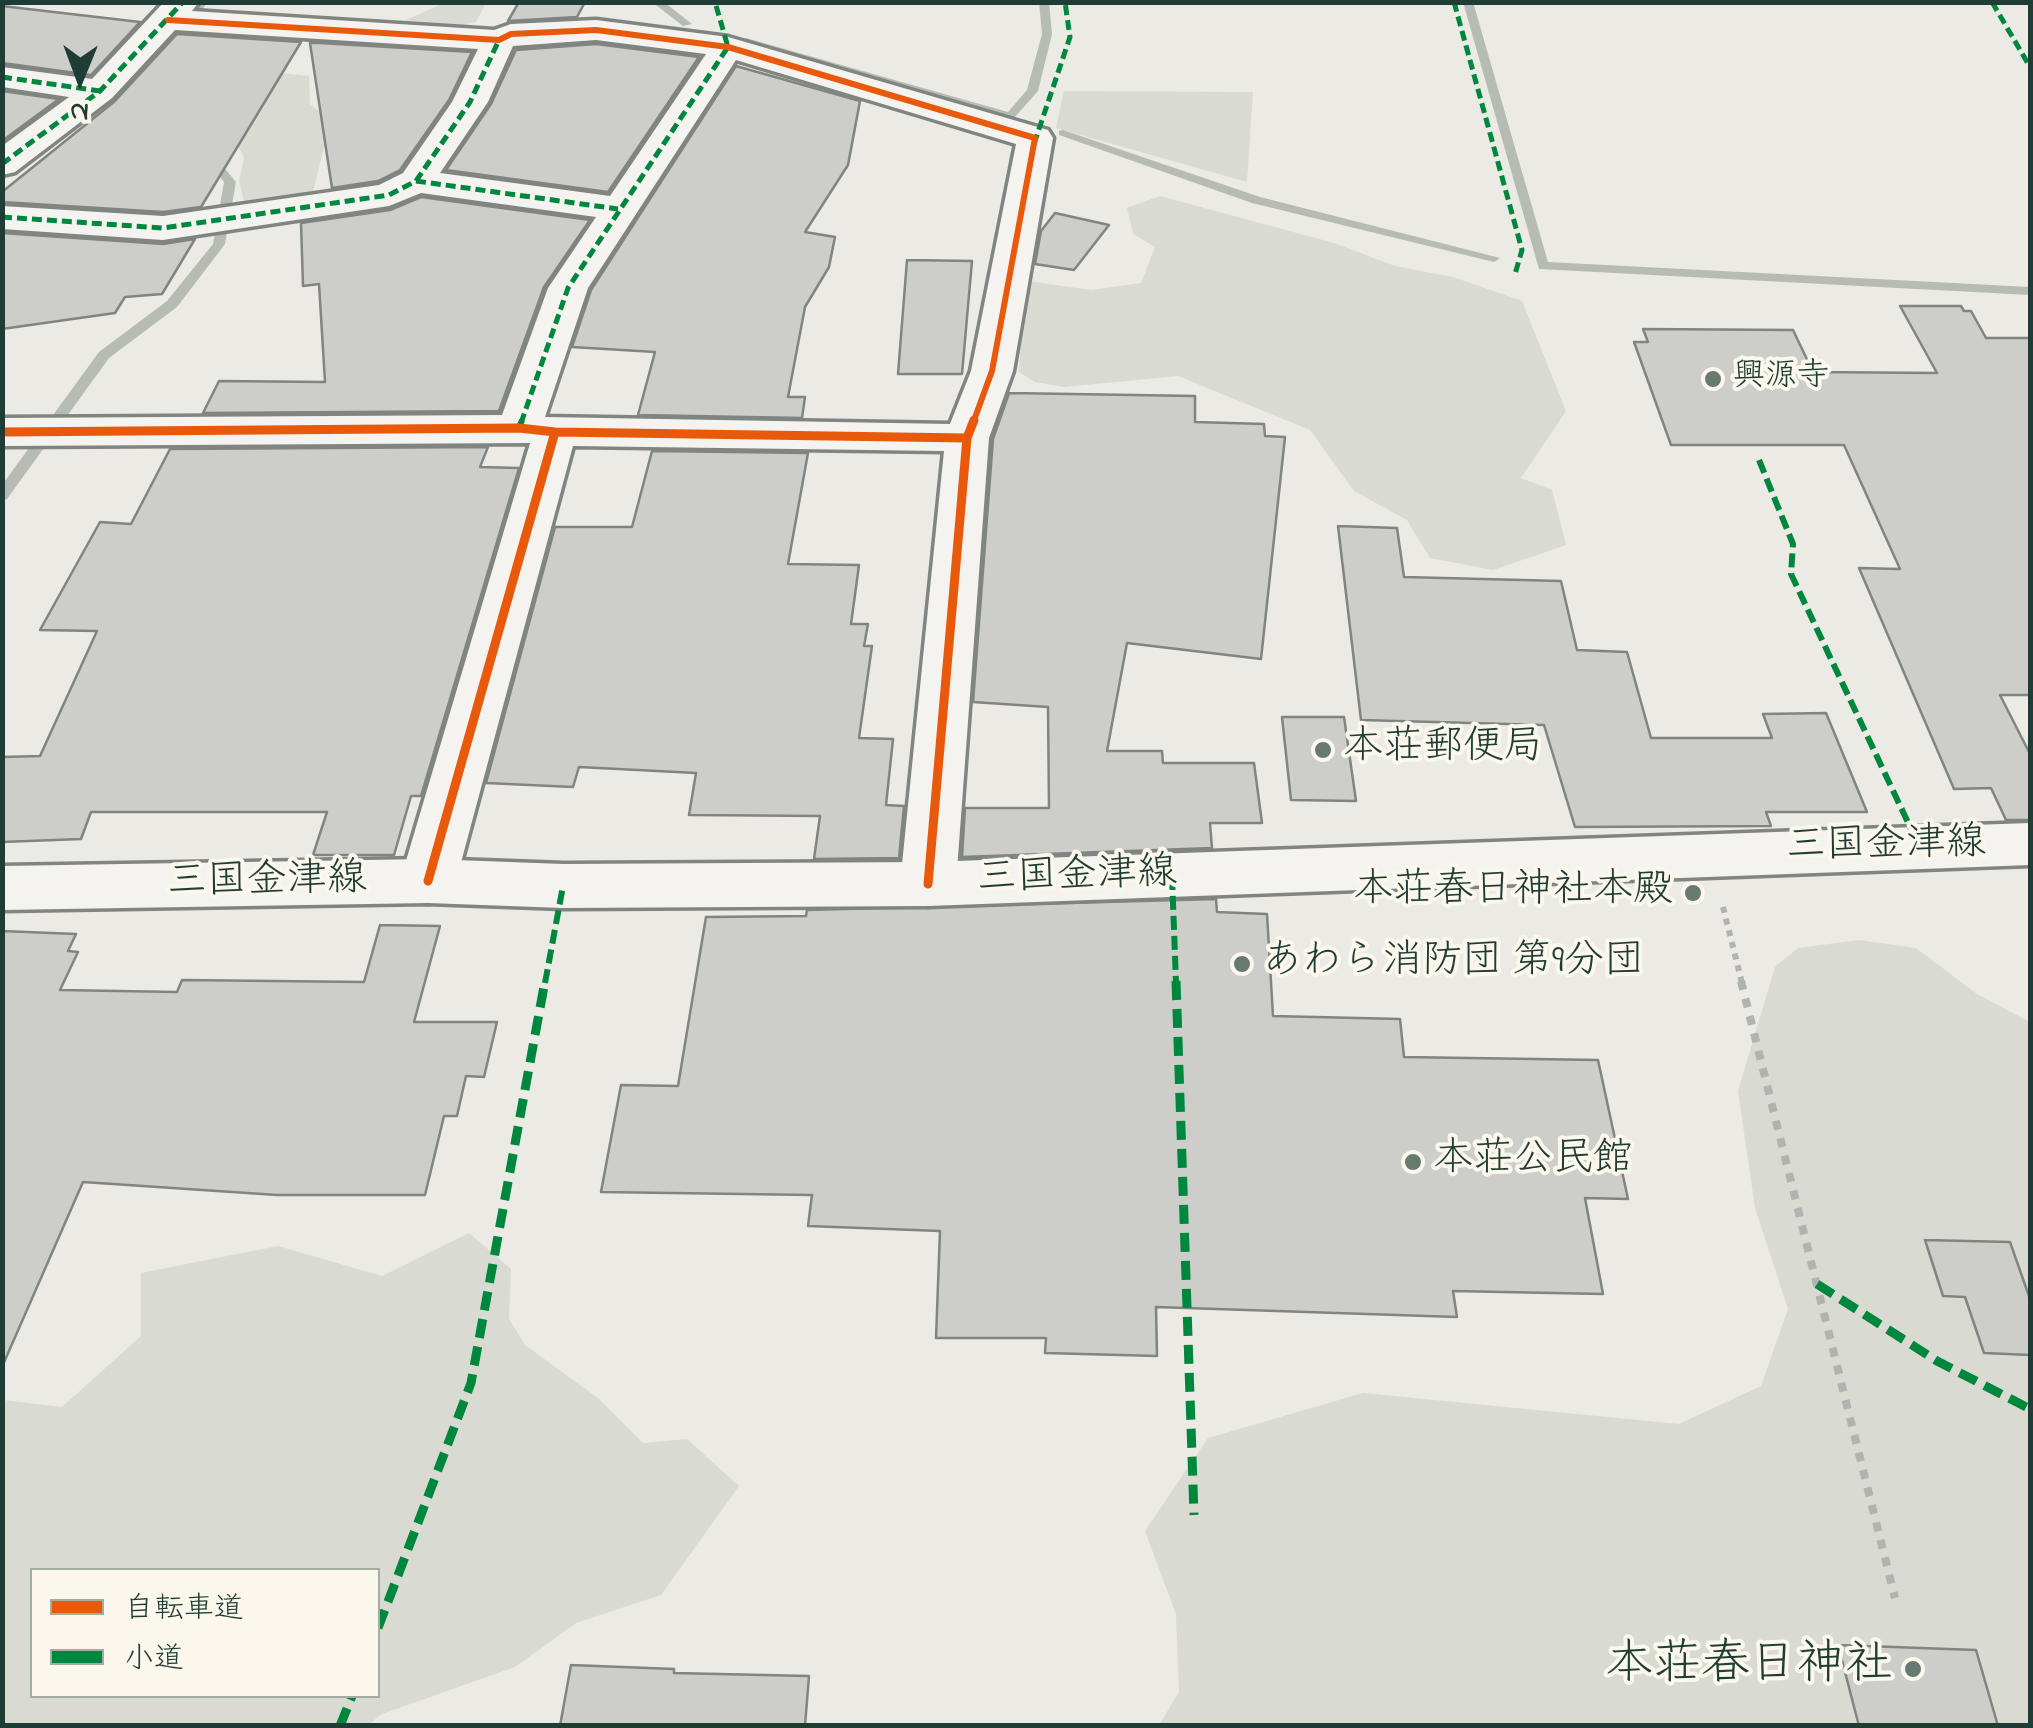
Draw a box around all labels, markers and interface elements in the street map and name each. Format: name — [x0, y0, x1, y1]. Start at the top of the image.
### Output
north arrow — [30, 30, 130, 130]
text: N — [70, 90, 89, 131]
place label: 興源寺 — [1733, 360, 1829, 398]
marker: 興源寺 — [1702, 368, 1724, 390]
place label: 本荘郵便局 — [1343, 726, 1543, 774]
marker: 本荘郵便局 — [1312, 739, 1334, 761]
street label: 三国金津線 — [1786, 822, 1986, 874]
street label: 三国金津線 — [976, 852, 1178, 906]
street label: 三国金津線 — [167, 858, 367, 910]
place label: 本荘春日神社本殿 — [1353, 869, 1673, 917]
marker: 本荘春日神社本殿 — [1682, 882, 1704, 904]
place label: あわら消防団 第9分団 — [1262, 940, 1644, 988]
marker: あわら消防団 第9分団 — [1231, 953, 1253, 975]
place label: 本荘公民館 — [1433, 1138, 1633, 1186]
marker: 本荘公民館 — [1402, 1151, 1424, 1173]
legend — [30, 1568, 380, 1698]
text: 自転車道 — [124, 1588, 244, 1632]
text: 小道 — [124, 1638, 184, 1682]
place label: 本荘春日神社 — [1605, 1640, 1893, 1698]
marker: 本荘春日神社 — [1902, 1658, 1924, 1680]

